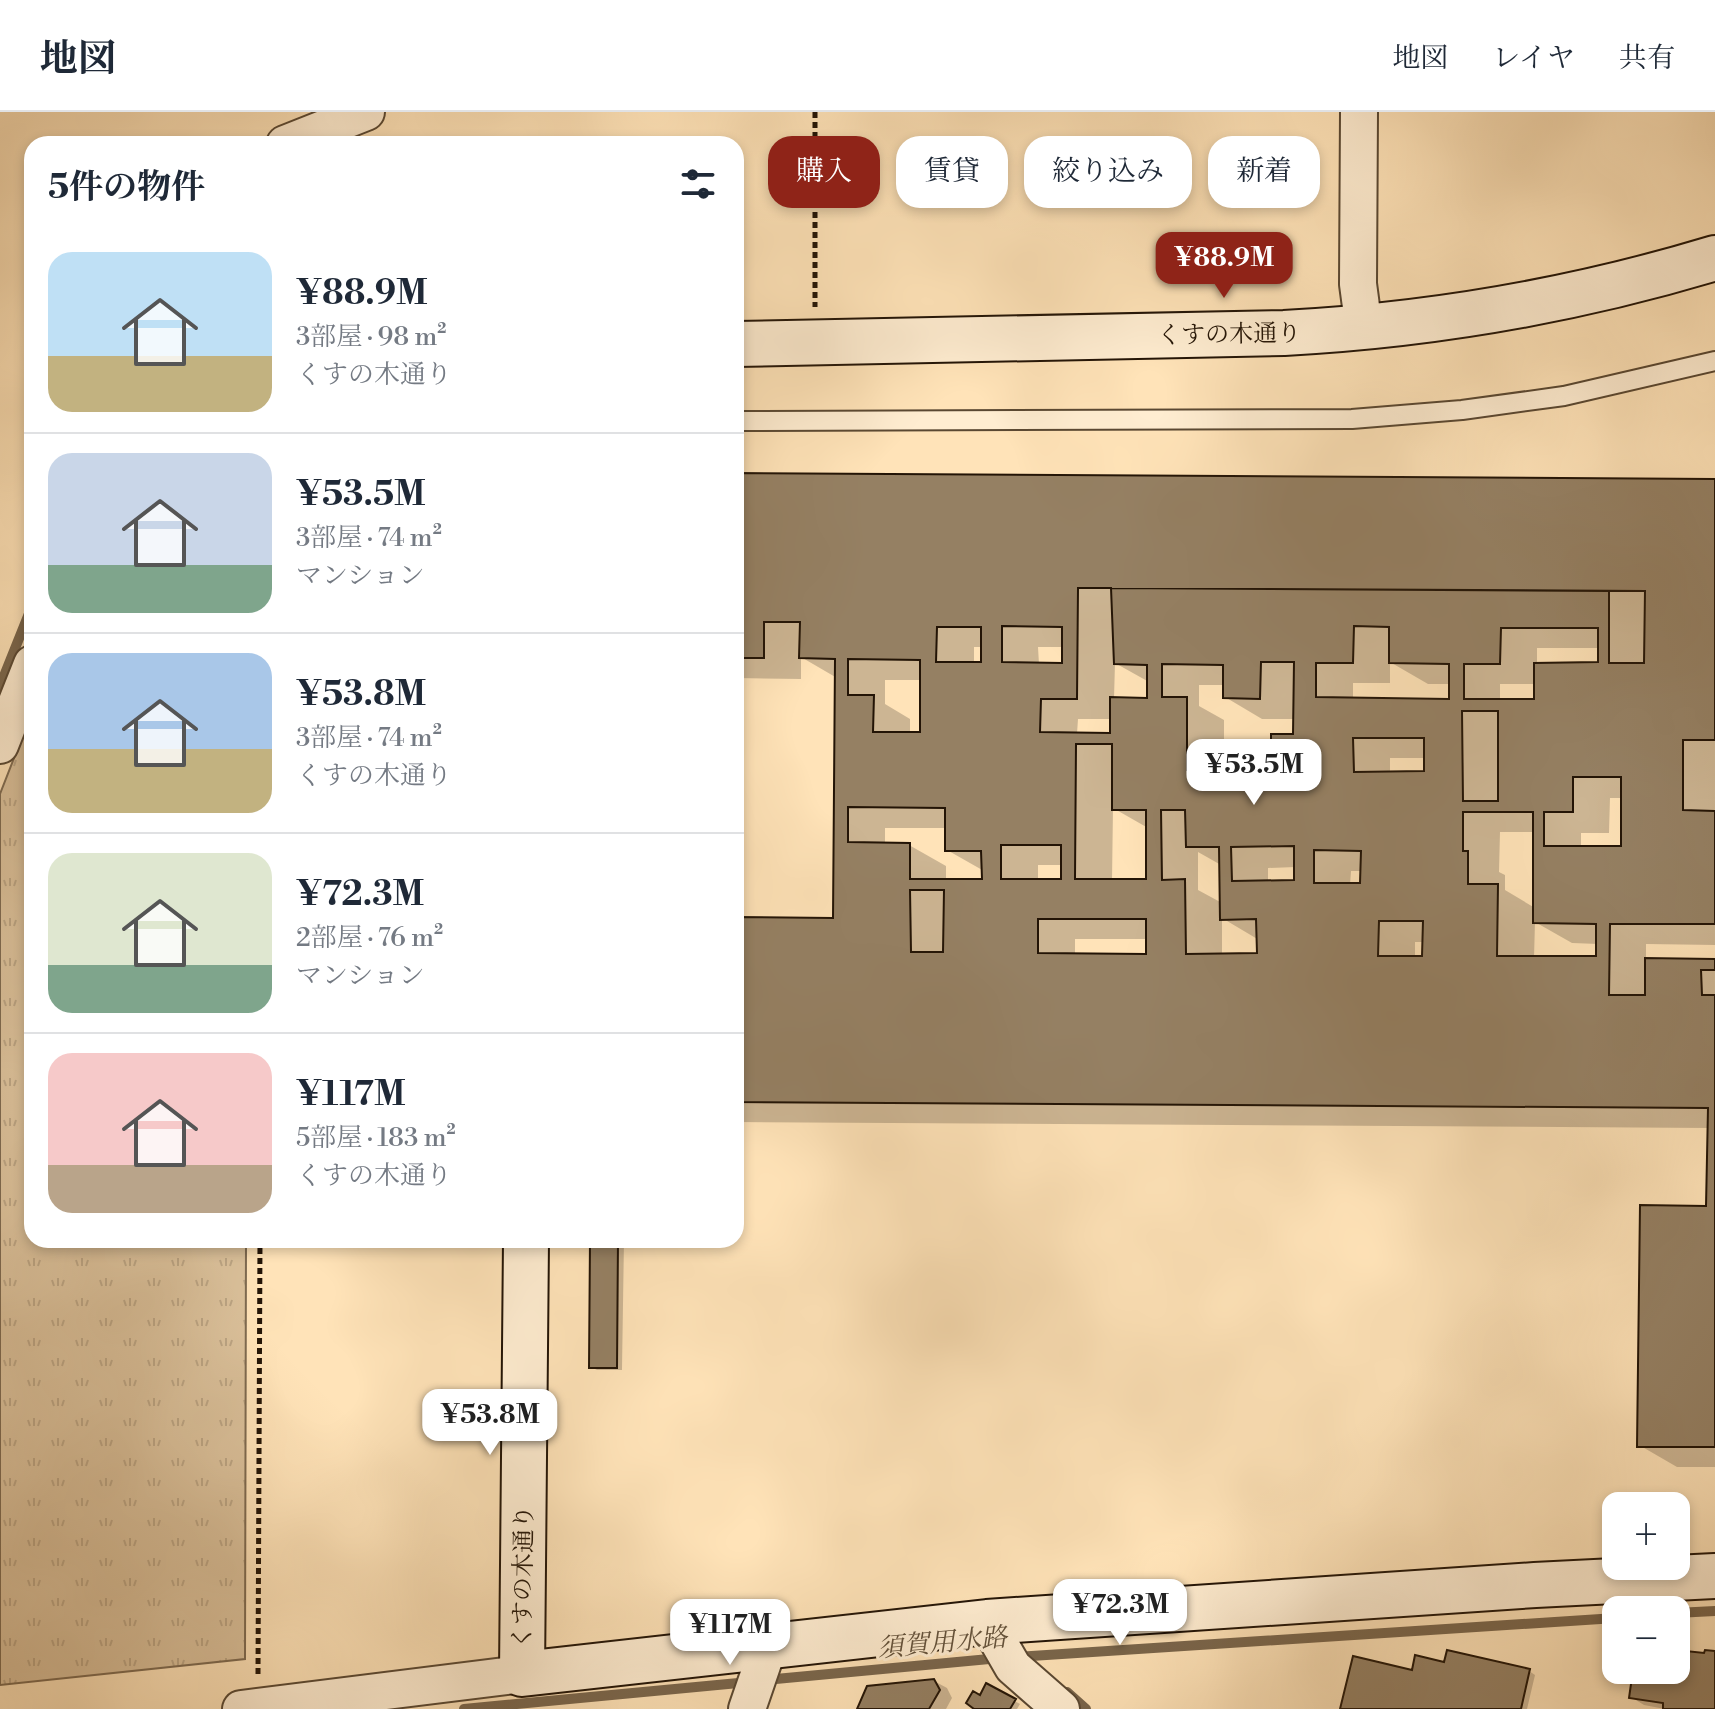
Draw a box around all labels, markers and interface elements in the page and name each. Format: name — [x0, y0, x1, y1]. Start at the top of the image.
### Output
text: 地図 — [40, 36, 116, 83]
text: 地図 — [1392, 41, 1448, 76]
text: レイヤ — [1492, 41, 1575, 76]
text: 共有 — [1619, 41, 1675, 76]
chip: 購入 — [768, 136, 880, 208]
chip: 賃貸 — [896, 136, 1008, 208]
chip: 絞り込み — [1024, 136, 1192, 208]
chip: 新着 — [1208, 136, 1320, 208]
icon: filters — [676, 162, 720, 206]
text: 5件の物件 — [48, 167, 205, 209]
pin: ¥88.9M — [1159, 232, 1289, 300]
text: ¥88.9M — [1174, 242, 1274, 274]
text: ¥88.9M — [296, 273, 428, 315]
icon: home — [112, 284, 208, 380]
street label: くすの木通り — [1157, 319, 1301, 351]
text: 3部屋 · 98 m² — [296, 321, 446, 353]
text: くすの木通り — [296, 359, 452, 391]
text: ¥53.5M — [296, 474, 426, 516]
icon: home — [112, 485, 208, 581]
text: 3部屋 · 74 m² — [296, 522, 442, 554]
text: マンション — [296, 560, 425, 592]
text: ¥53.8M — [296, 674, 426, 716]
icon: home — [112, 685, 208, 781]
text: 3部屋 · 74 m² — [296, 722, 442, 754]
pin: ¥53.5M — [1189, 739, 1319, 807]
text: ¥53.5M — [1204, 749, 1304, 781]
text: くすの木通り — [296, 760, 452, 792]
text: ¥72.3M — [296, 874, 424, 916]
icon: home — [112, 885, 208, 981]
text: 2部屋 · 76 m² — [296, 922, 443, 954]
text: マンション — [296, 960, 425, 992]
text: ¥117M — [296, 1074, 405, 1116]
icon: home — [112, 1085, 208, 1181]
text: 5部屋 · 183 m² — [296, 1122, 456, 1154]
text: くすの木通り — [296, 1160, 452, 1192]
pin: ¥53.8M — [425, 1389, 555, 1457]
text: ¥53.8M — [440, 1399, 540, 1431]
map controls — [1602, 1492, 1690, 1684]
button: + — [1602, 1492, 1690, 1580]
street label: くすの木通り — [508, 1505, 540, 1649]
pin: ¥72.3M — [1055, 1579, 1185, 1647]
text: ¥72.3M — [1071, 1589, 1169, 1621]
button: − — [1602, 1596, 1690, 1684]
pin: ¥117M — [674, 1599, 786, 1667]
text: ¥117M — [688, 1609, 772, 1641]
water label: 須賀用水路 — [876, 1621, 1010, 1665]

